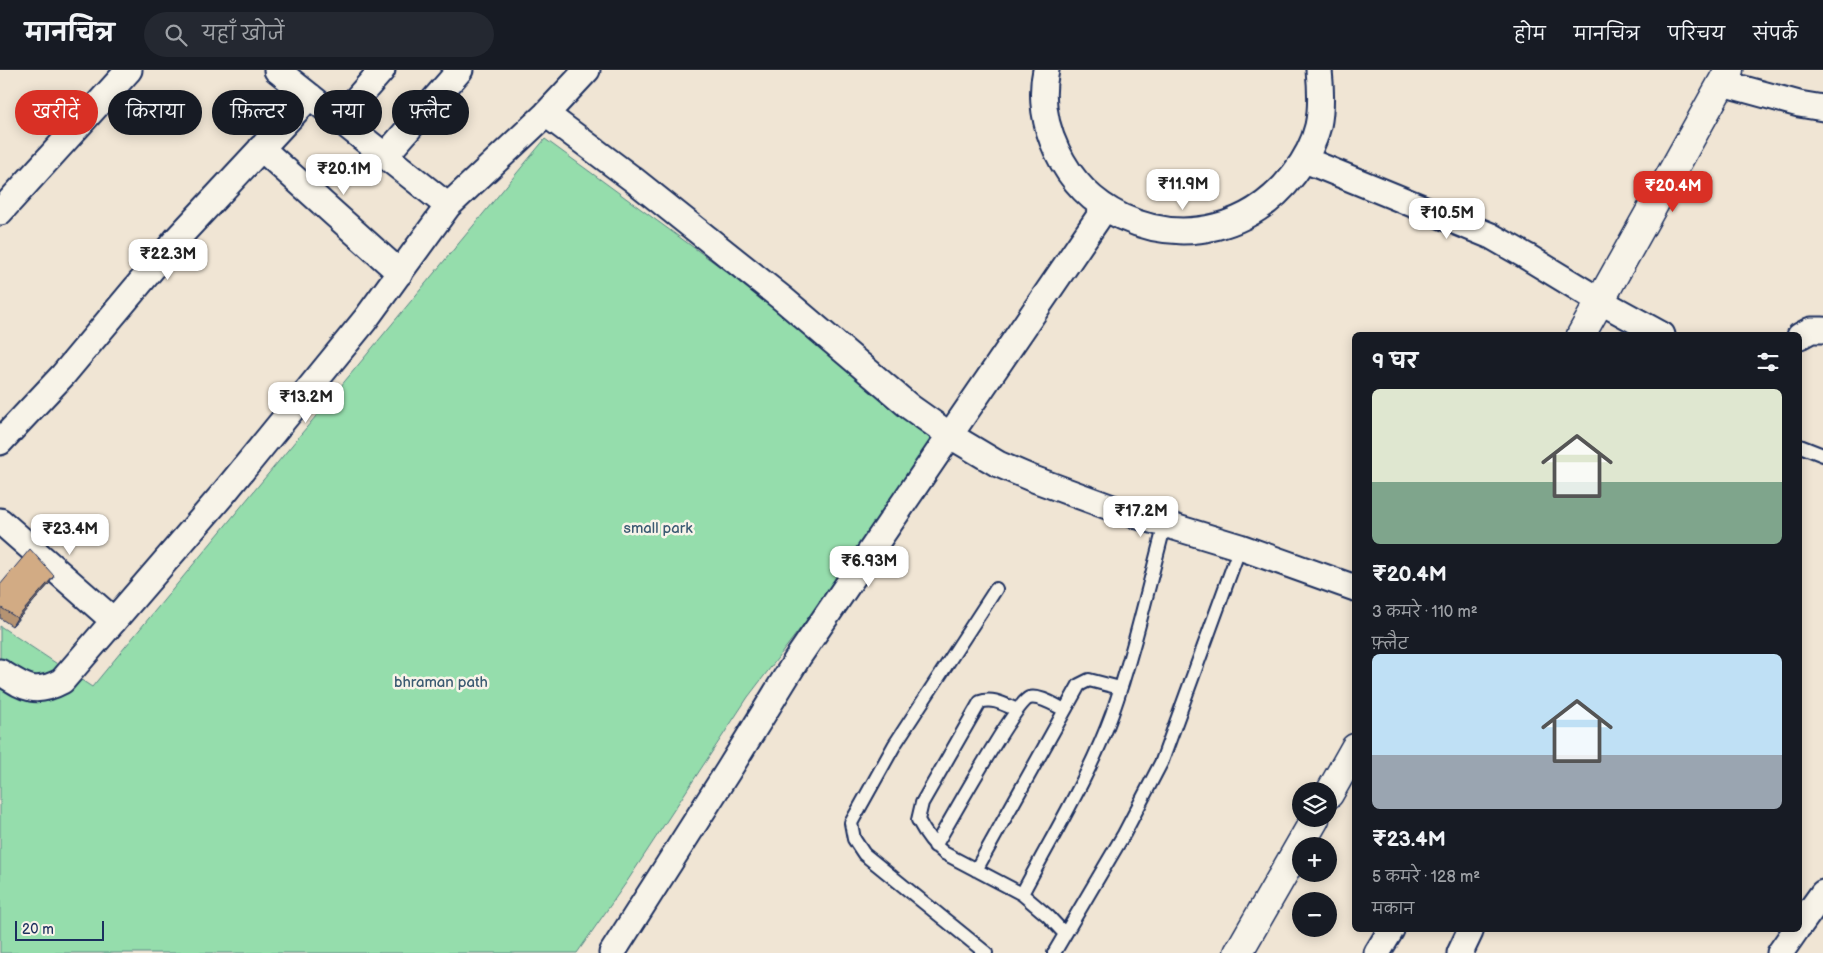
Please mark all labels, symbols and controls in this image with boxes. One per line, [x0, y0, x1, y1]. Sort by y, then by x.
search box [144, 12, 494, 57]
text: मानचित्र [25, 19, 114, 48]
icon: search [162, 21, 190, 49]
text: यहाँ खोजें [202, 23, 284, 46]
text: होम [1514, 24, 1546, 45]
text: मानचित्र [1574, 24, 1640, 45]
text: परिचय [1668, 24, 1725, 45]
text: संपर्क [1753, 24, 1798, 45]
chip: खरीदें [15, 90, 98, 135]
chip: किराया [108, 90, 202, 135]
chip: फ़िल्टर [212, 90, 304, 135]
chip: नया [314, 90, 382, 135]
chip: फ़्लैट [392, 90, 469, 135]
pin: ₹20.1M [303, 154, 385, 196]
text: ₹20.1M [317, 160, 371, 179]
pin: ₹11.9M [1142, 168, 1224, 211]
pin: ₹20.4M [1632, 170, 1714, 213]
text: ₹11.9M [1157, 175, 1209, 194]
text: ₹20.4M [1645, 177, 1701, 196]
pin: ₹10.5M [1406, 198, 1488, 240]
text: ₹10.5M [1420, 204, 1474, 223]
pin: ₹22.3M [127, 238, 209, 281]
text: ₹22.3M [140, 245, 196, 264]
icon: filters [1754, 348, 1782, 376]
text: 9 घर [1372, 349, 1418, 374]
pin: ₹13.2M [265, 382, 347, 424]
text: ₹13.2M [279, 388, 333, 407]
icon: home [1532, 421, 1622, 511]
pin: ₹17.2M [1100, 496, 1182, 538]
text: ₹17.2M [1114, 502, 1168, 521]
pin: ₹23.4M [29, 514, 111, 556]
park label: small park [623, 519, 693, 538]
text: ₹23.4M [42, 520, 98, 539]
pin: ₹6.93M [828, 546, 910, 588]
text: ₹6.93M [841, 552, 897, 571]
text: ₹20.4M [1372, 562, 1447, 587]
text: 3 कमरे · 110 m² [1372, 603, 1478, 622]
text: फ़्लैट [1372, 635, 1408, 654]
park label: bhraman path [394, 673, 488, 692]
icon: home [1532, 686, 1622, 776]
map controls [1292, 782, 1337, 937]
button: layers [1292, 782, 1337, 827]
text: ₹23.4M [1372, 827, 1446, 852]
button: + [1292, 837, 1337, 882]
text: 5 कमरे · 128 m² [1372, 868, 1480, 887]
button: − [1292, 892, 1337, 937]
text: मकान [1372, 900, 1414, 919]
scale bar [15, 918, 104, 941]
text: 20 m [22, 921, 54, 938]

